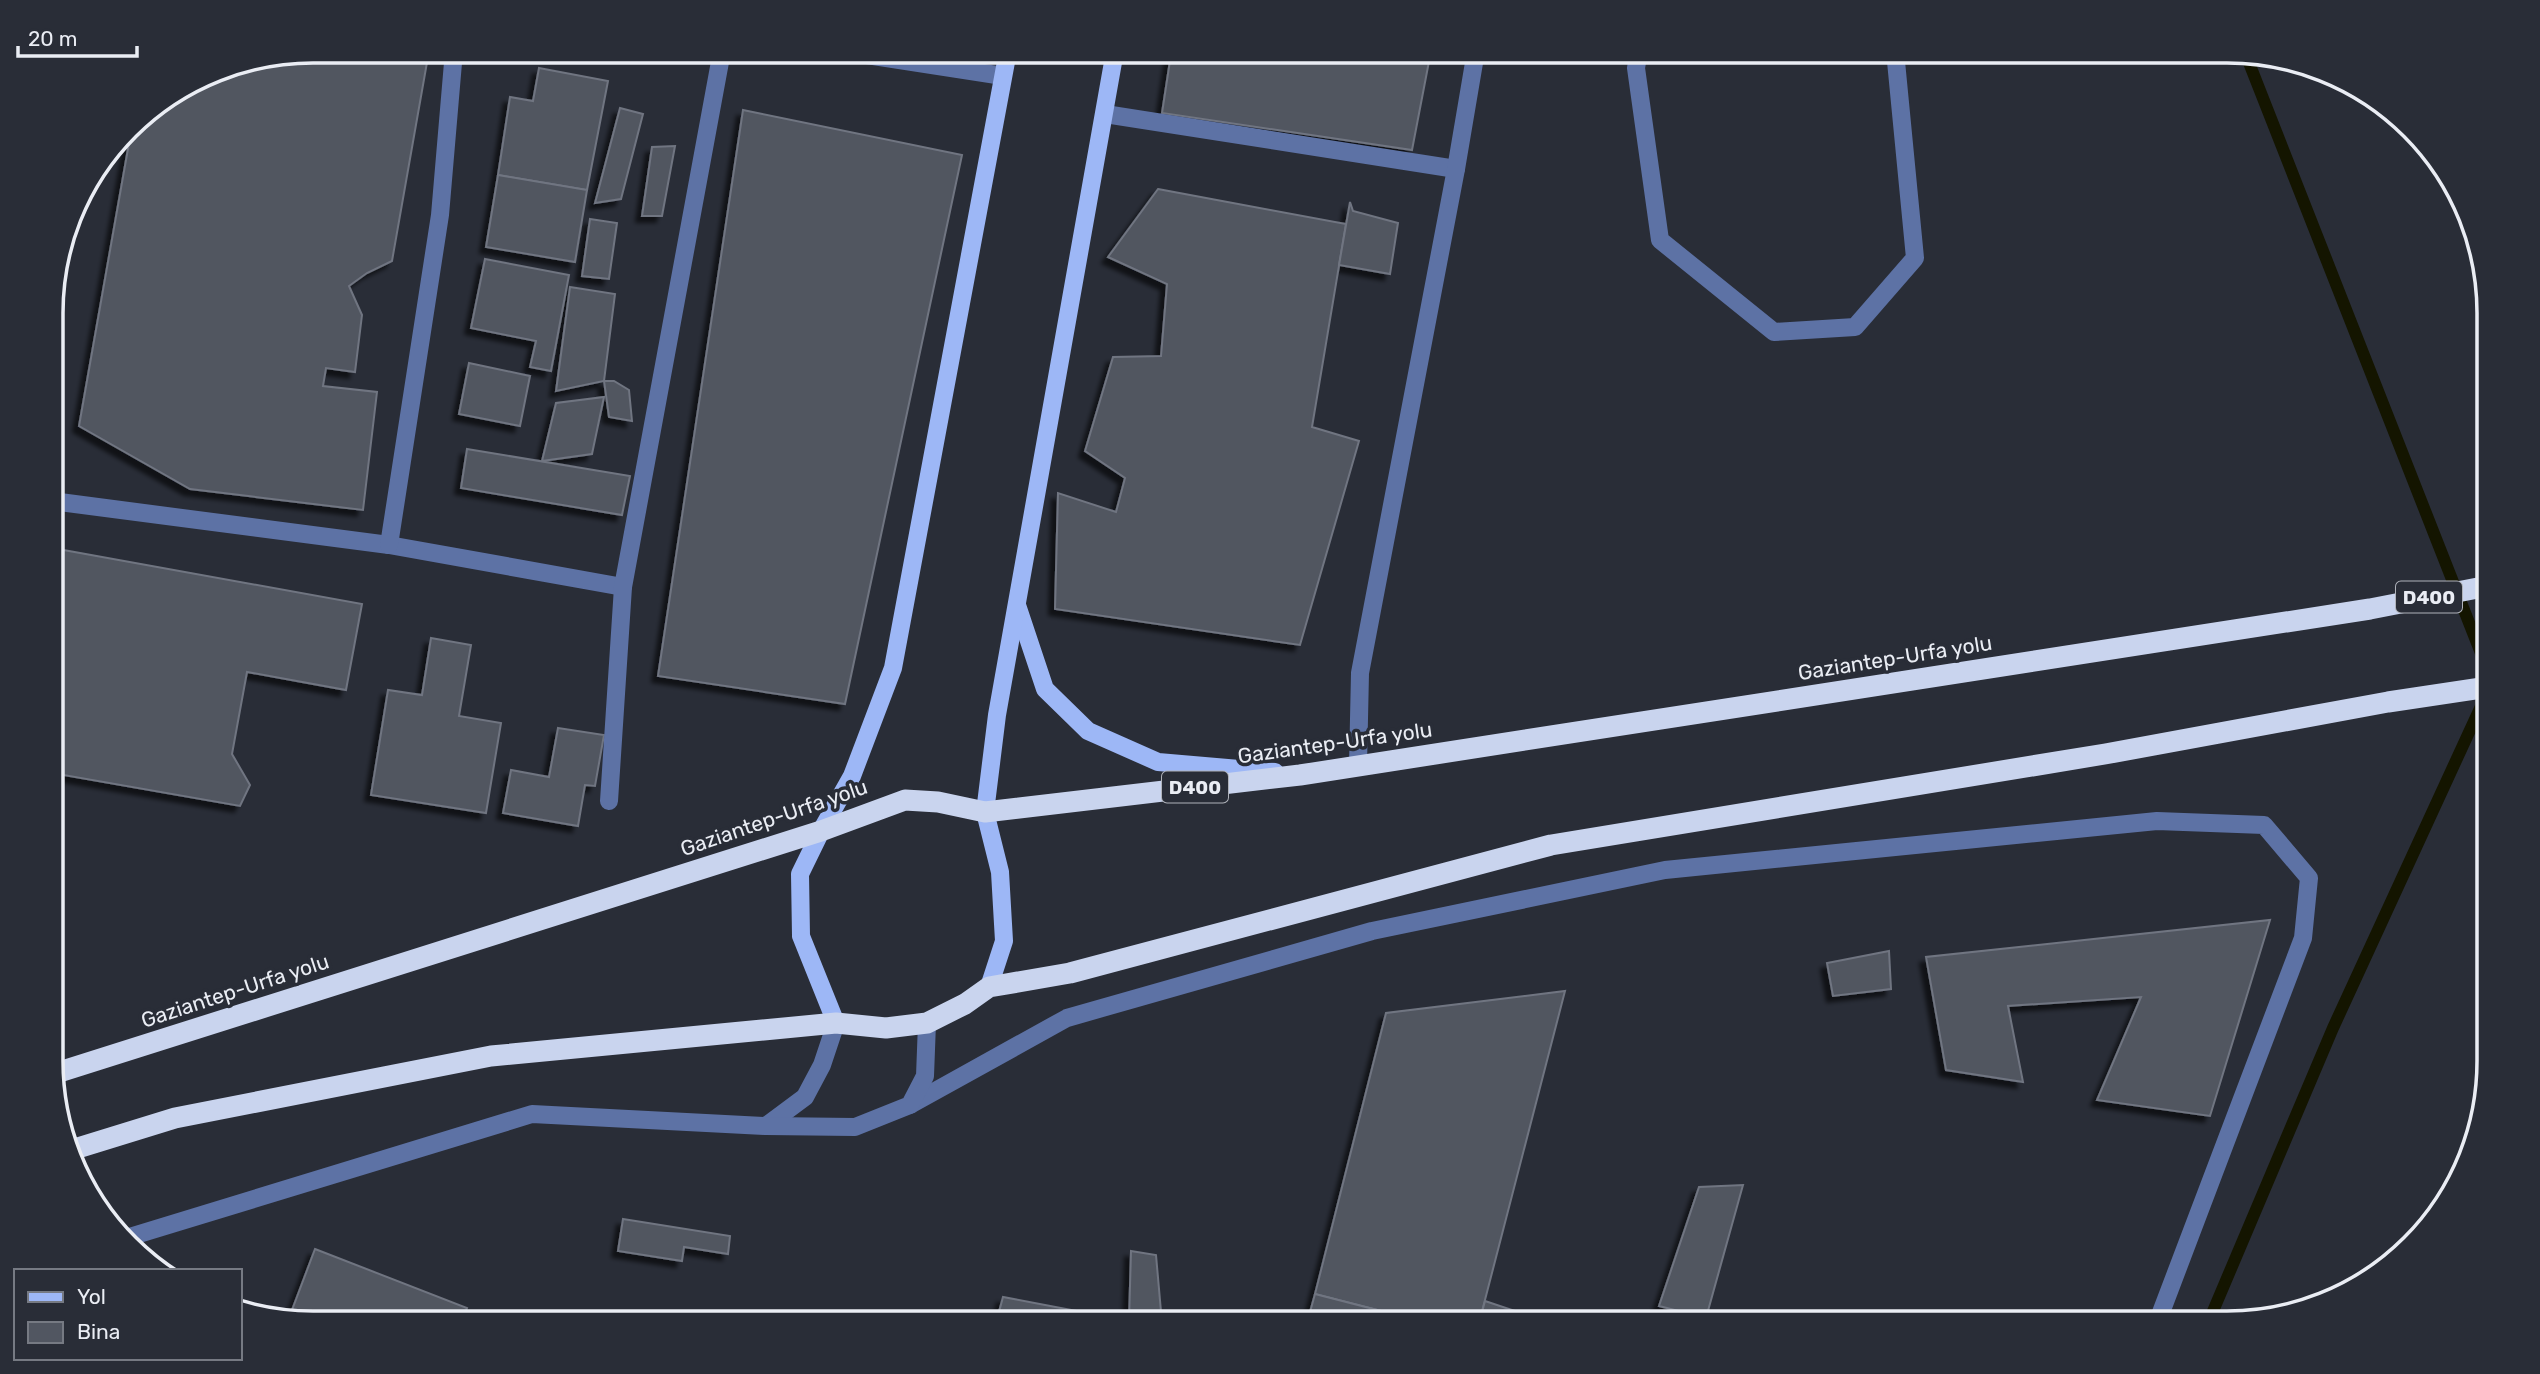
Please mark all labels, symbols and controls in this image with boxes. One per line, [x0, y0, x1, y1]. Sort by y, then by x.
scale bar [18, 14, 136, 58]
text: 20 m [28, 26, 77, 51]
road number: D400 [2396, 582, 2462, 612]
street label: Gaziantep-Urfa yolu [1796, 630, 1994, 685]
street label: Gaziantep-Urfa yolu [1236, 716, 1434, 769]
road number: D400 [1162, 772, 1228, 802]
street label: Gaziantep-Urfa yolu [677, 774, 871, 861]
street label: Gaziantep-Urfa yolu [138, 948, 332, 1033]
legend [14, 1269, 242, 1360]
text: Yol [77, 1284, 106, 1309]
text: Bina [77, 1319, 120, 1344]

